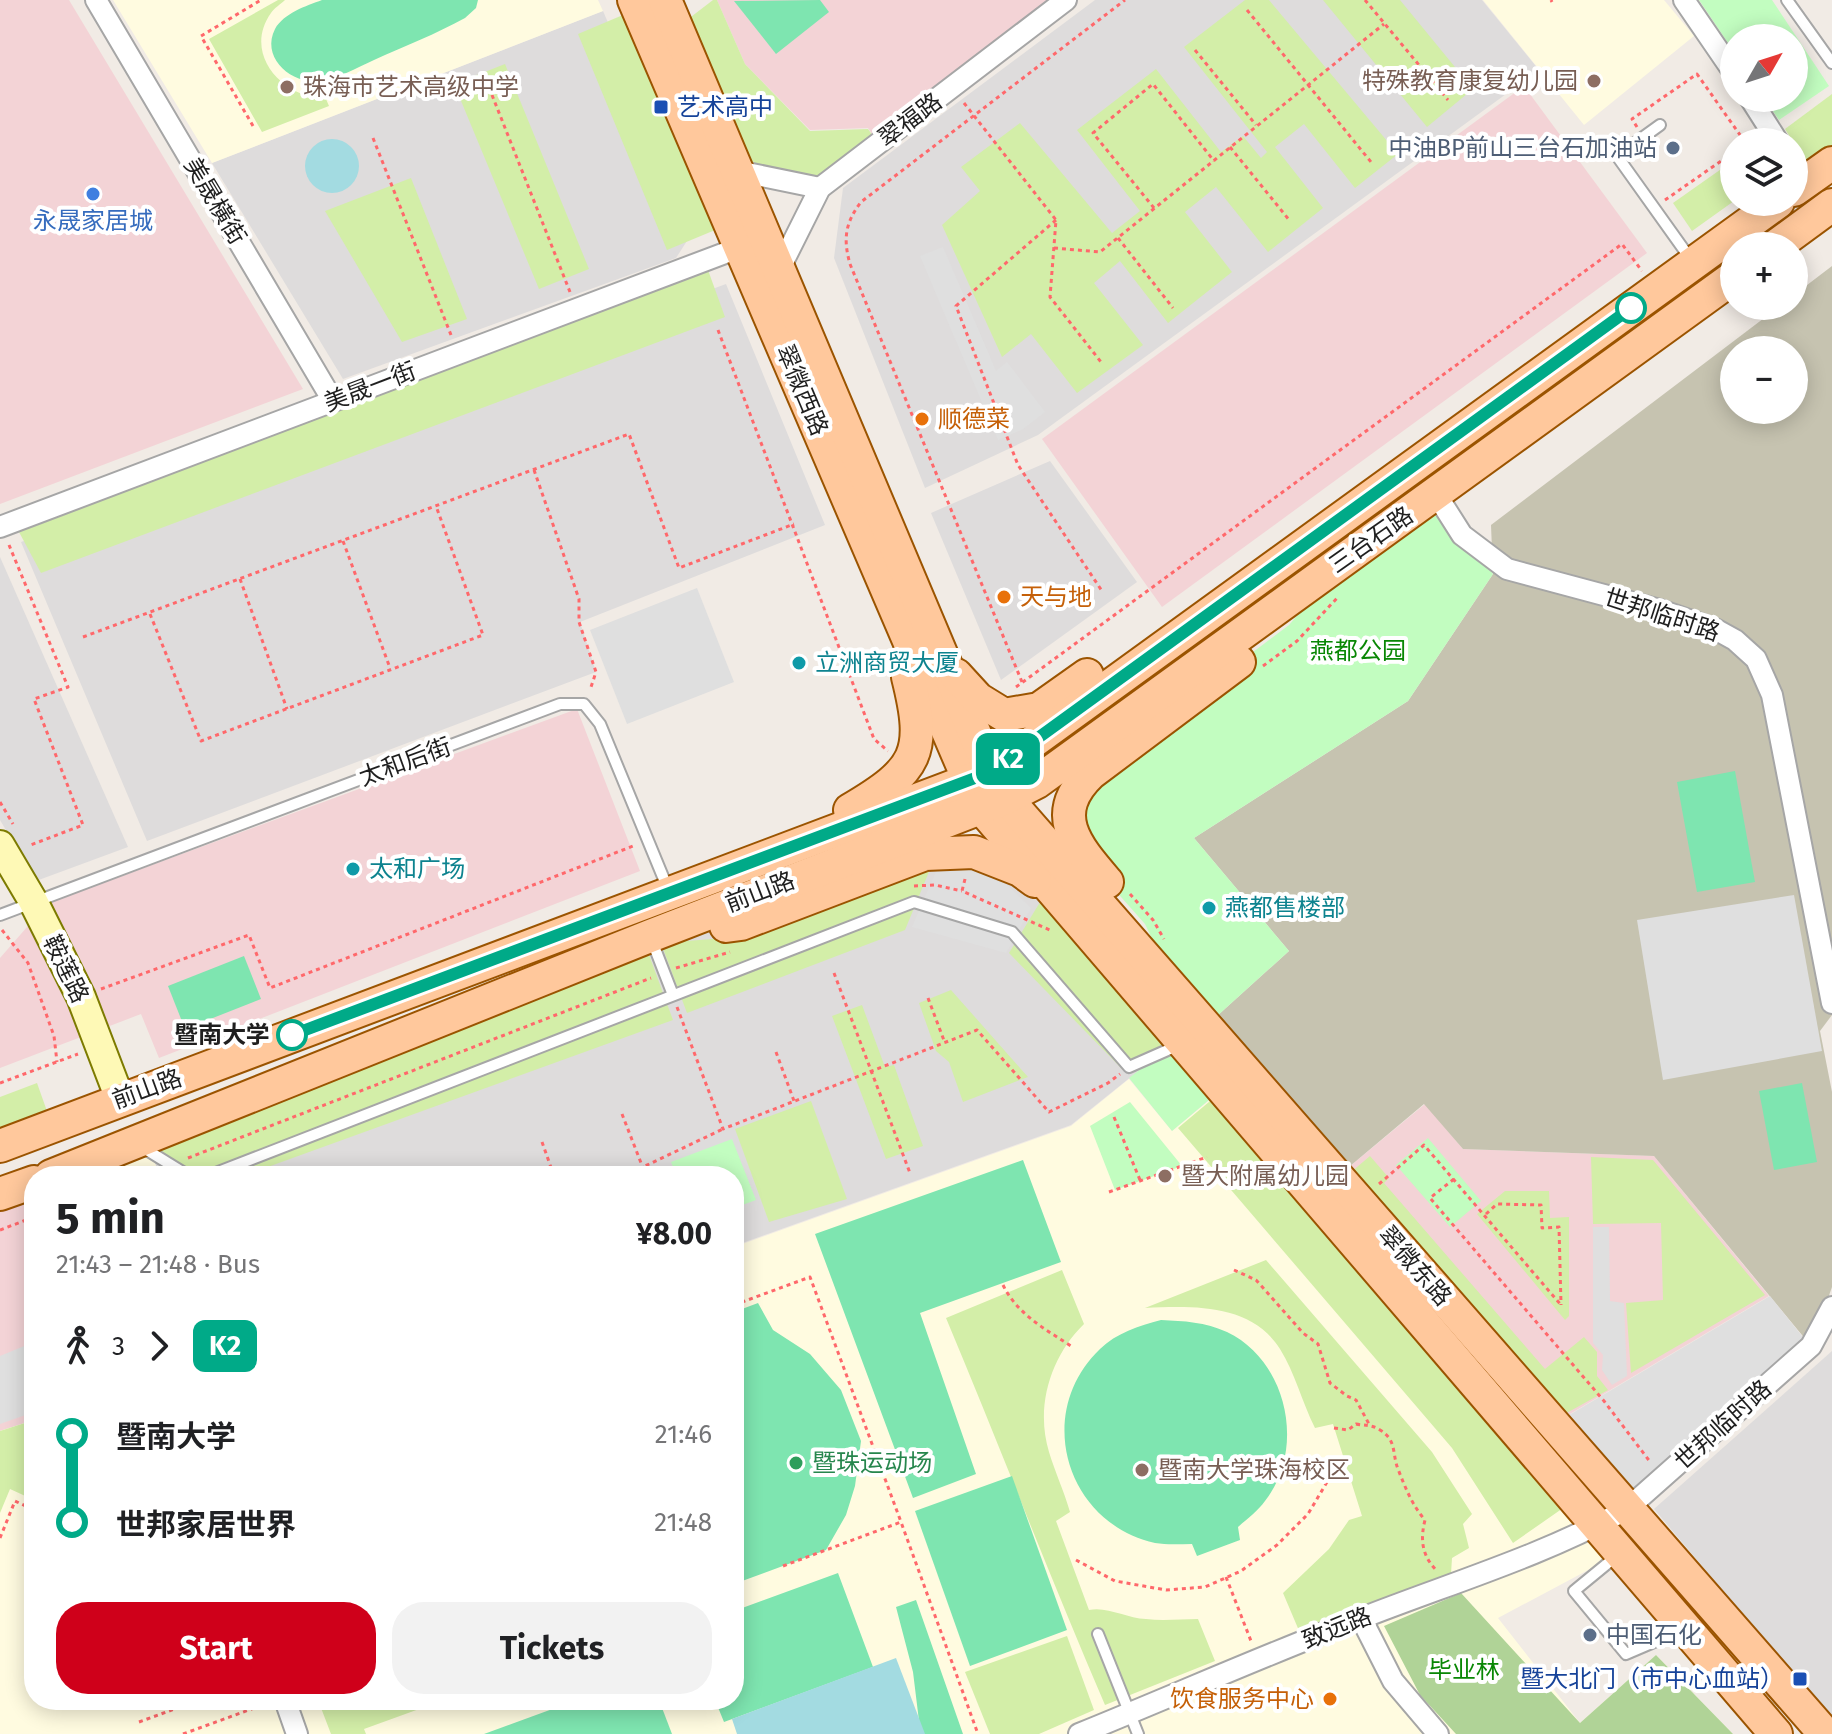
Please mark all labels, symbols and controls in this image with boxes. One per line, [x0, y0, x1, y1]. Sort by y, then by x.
north arrow [1720, 24, 1808, 112]
map controls [1720, 24, 1808, 424]
place label: 特殊教育康复幼儿园 [1362, 67, 1578, 95]
marker: 特殊教育康复幼儿园 [1585, 72, 1603, 90]
place label: 珠海市艺术高级中学 [303, 73, 519, 101]
marker: 珠海市艺术高级中学 [278, 78, 296, 96]
street label: 翠福路 [873, 87, 947, 153]
place label: 艺术高中 [677, 93, 773, 121]
marker: 艺术高中 [652, 98, 670, 116]
button: layers [1720, 128, 1808, 216]
place label: 中油BP前山三台石加油站 [1388, 134, 1657, 162]
marker: 中油BP前山三台石加油站 [1664, 139, 1682, 157]
street label: 美晟橫街 [178, 153, 252, 249]
marker: 永晟家居城 [84, 185, 102, 203]
place label: 永晟家居城 [33, 207, 153, 235]
button: + [1720, 232, 1808, 320]
unlabelled marker [1616, 293, 1646, 323]
button: − [1720, 336, 1808, 424]
street label: 翠微西路 [770, 340, 834, 440]
street label: 美晟一街 [320, 357, 420, 417]
place label: 顺德菜 [938, 405, 1010, 433]
marker: 顺德菜 [913, 410, 931, 428]
street label: 三台石路 [1324, 501, 1418, 579]
place label: 天与地 [1020, 583, 1092, 611]
street label: 世邦临时路 [1601, 583, 1723, 647]
marker: 天与地 [995, 588, 1013, 606]
park label: 燕都公园 [1310, 637, 1406, 665]
place label: 立洲商贸大厦 [815, 649, 959, 677]
marker: 立洲商贸大厦 [790, 654, 808, 672]
street label: 太和后街 [355, 732, 455, 792]
line badge: K2 [972, 733, 1044, 785]
text: K2 [992, 742, 1024, 775]
place label: 太和广场 [369, 855, 465, 883]
marker: 太和广场 [344, 860, 362, 878]
street label: 前山路 [721, 866, 799, 918]
place label: 燕都售楼部 [1225, 894, 1345, 922]
marker: 燕都售楼部 [1200, 899, 1218, 917]
street label: 鞍莲路 [38, 931, 94, 1007]
marker: 暨南大学 [277, 1020, 307, 1050]
place label: 暨南大学 [174, 1021, 270, 1049]
street label: 前山路 [108, 1064, 186, 1114]
place label: 暨大附属幼儿园 [1181, 1162, 1349, 1190]
marker: 暨大附属幼儿园 [1156, 1167, 1174, 1185]
text: 5 min [56, 1192, 165, 1245]
text: ¥8.00 [636, 1216, 712, 1252]
street label: 翠微东路 [1373, 1221, 1457, 1311]
text: 21:43 – 21:48 · Bus [56, 1249, 260, 1280]
icon: walk [56, 1324, 100, 1368]
icon: forward [137, 1324, 181, 1368]
text: K2 [209, 1329, 241, 1362]
text: 3 [112, 1331, 125, 1362]
street label: 世邦临时路 [1669, 1374, 1777, 1476]
text: 暨南大学 [116, 1419, 236, 1455]
text: 21:46 [655, 1419, 712, 1450]
place label: 暨珠运动场 [812, 1449, 932, 1477]
marker: 暨珠运动场 [787, 1454, 805, 1472]
place label: 暨南大学珠海校区 [1158, 1456, 1350, 1484]
marker: 暨南大学珠海校区 [1133, 1461, 1151, 1479]
text: 世邦家居世界 [116, 1507, 296, 1543]
text: 21:48 [654, 1507, 712, 1538]
button: Start [56, 1602, 376, 1694]
button: Tickets [392, 1602, 712, 1694]
street label: 致远路 [1298, 1602, 1376, 1654]
place label: 中国石化 [1606, 1621, 1702, 1649]
marker: 中国石化 [1581, 1626, 1599, 1644]
park label: 毕业林 [1428, 1656, 1500, 1684]
place label: 暨大北门（市中心血站） [1520, 1665, 1784, 1693]
marker: 暨大北门（市中心血站） [1791, 1670, 1809, 1688]
place label: 饮食服务中心 [1170, 1685, 1314, 1713]
marker: 饮食服务中心 [1321, 1690, 1339, 1708]

